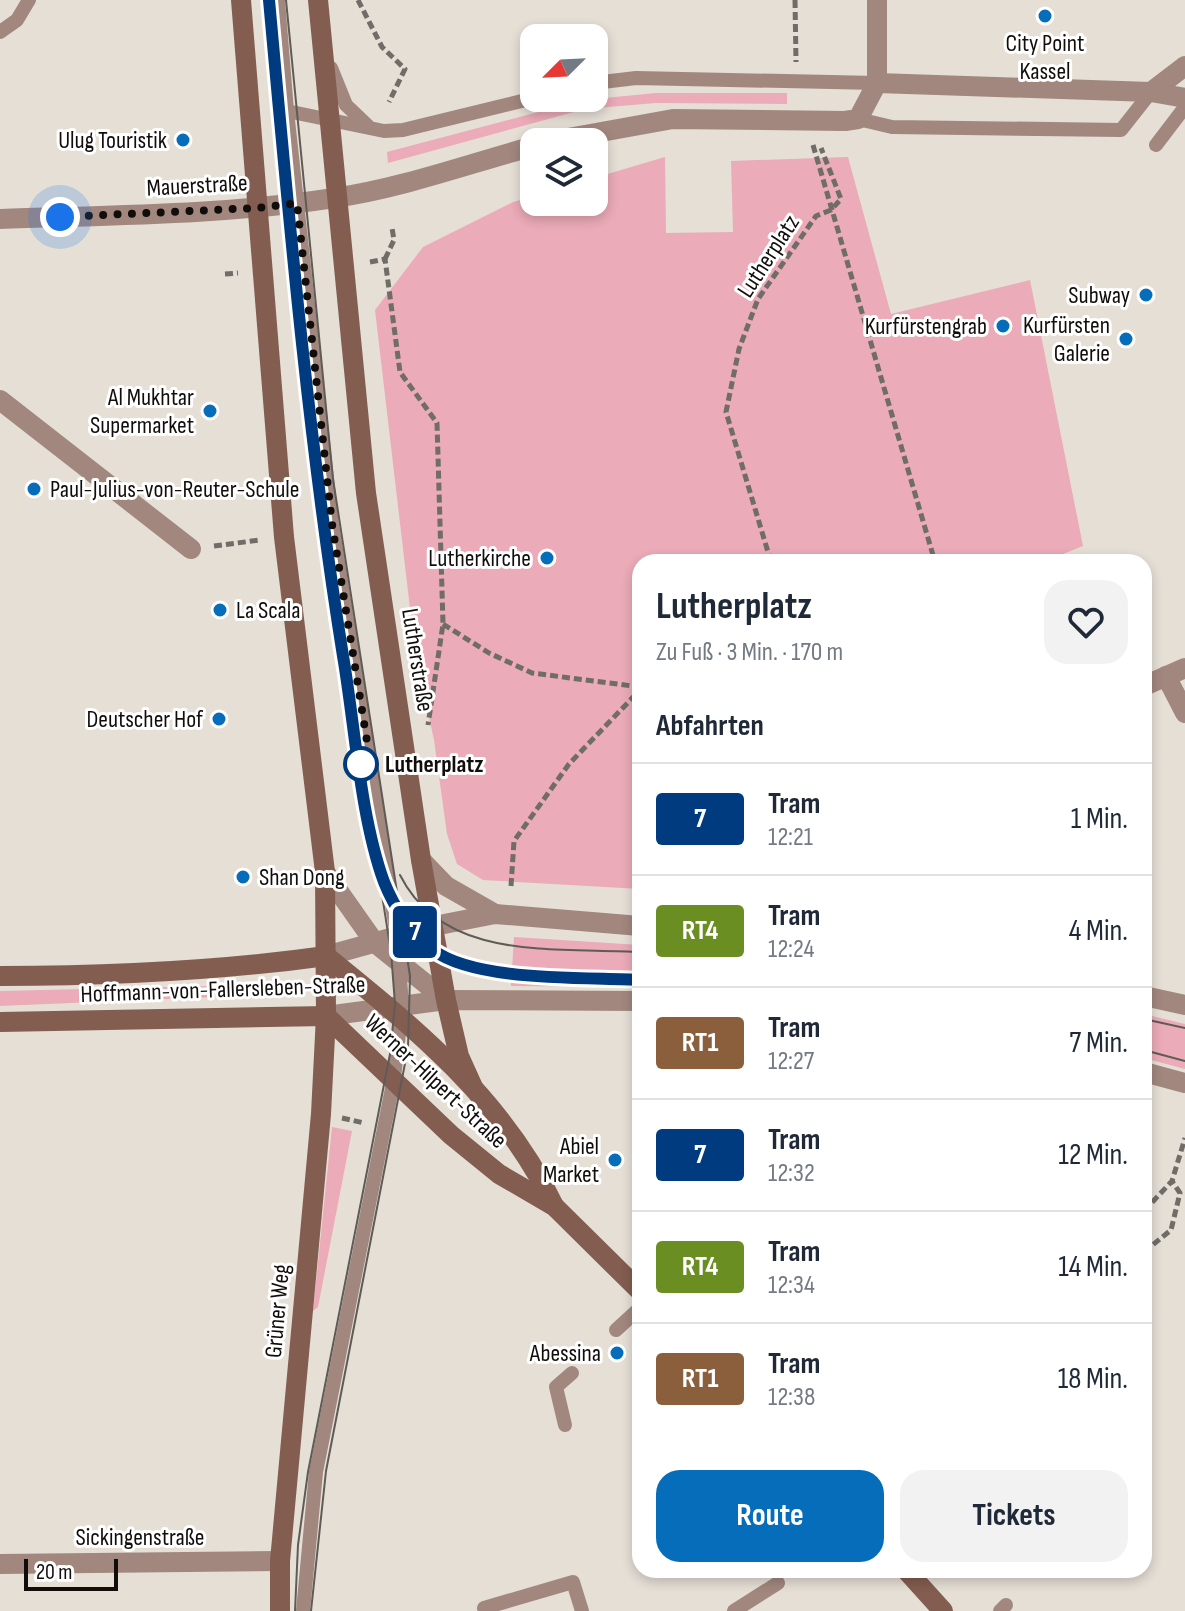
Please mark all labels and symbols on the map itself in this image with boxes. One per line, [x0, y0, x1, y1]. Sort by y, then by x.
marker: City Point Kassel [1036, 7, 1054, 25]
north arrow [520, 24, 608, 112]
place label: City Point Kassel [1006, 29, 1084, 86]
place label: Ulug Touristik [58, 126, 167, 155]
marker: Ulug Touristik [174, 131, 192, 149]
street label: Mauerstraße [146, 168, 248, 203]
your location [40, 197, 80, 237]
street label: Lutherplatz [731, 209, 806, 303]
place label: Subway [1068, 281, 1130, 310]
marker: Subway [1137, 286, 1155, 304]
place label: Kurfürsten Galerie [1023, 311, 1110, 368]
place label: Kurfürstengrab [865, 312, 987, 341]
marker: Kurfürstengrab [994, 317, 1012, 335]
marker: Kurfürsten Galerie [1117, 330, 1135, 348]
place label: Al Mukhtar Supermarket [90, 383, 194, 440]
marker: Al Mukhtar Supermarket [201, 402, 219, 420]
place label: Paul-Julius-von-Reuter-Schule [50, 475, 299, 504]
marker: Paul-Julius-von-Reuter-Schule [25, 480, 43, 498]
place label: Lutherkirche [428, 544, 531, 573]
marker: Lutherkirche [538, 549, 556, 567]
place label: La Scala [236, 596, 300, 625]
marker: La Scala [211, 601, 229, 619]
street label: Lutherstraße [395, 606, 440, 714]
place label: Deutscher Hof [87, 705, 204, 734]
marker: Deutscher Hof [210, 710, 228, 728]
marker: Lutherplatz [344, 747, 378, 781]
place label: Lutherplatz [385, 750, 484, 779]
place label: Shan Dong [259, 863, 345, 892]
marker: Shan Dong [234, 868, 252, 886]
line badge: 7 [389, 906, 441, 958]
street label: Hoffmann-von-Fallersleben-Straße [80, 970, 366, 1009]
street label: Werner-Hilpert-Straße [358, 1008, 513, 1155]
place label: Abiel Market [543, 1132, 599, 1189]
marker: Abiel Market [606, 1151, 624, 1169]
street label: Grüner Weg [259, 1263, 296, 1359]
place label: Abessina [529, 1339, 601, 1368]
marker: Abessina [608, 1344, 626, 1362]
street label: Sickingenstraße [75, 1523, 205, 1552]
scale bar [24, 1555, 118, 1591]

